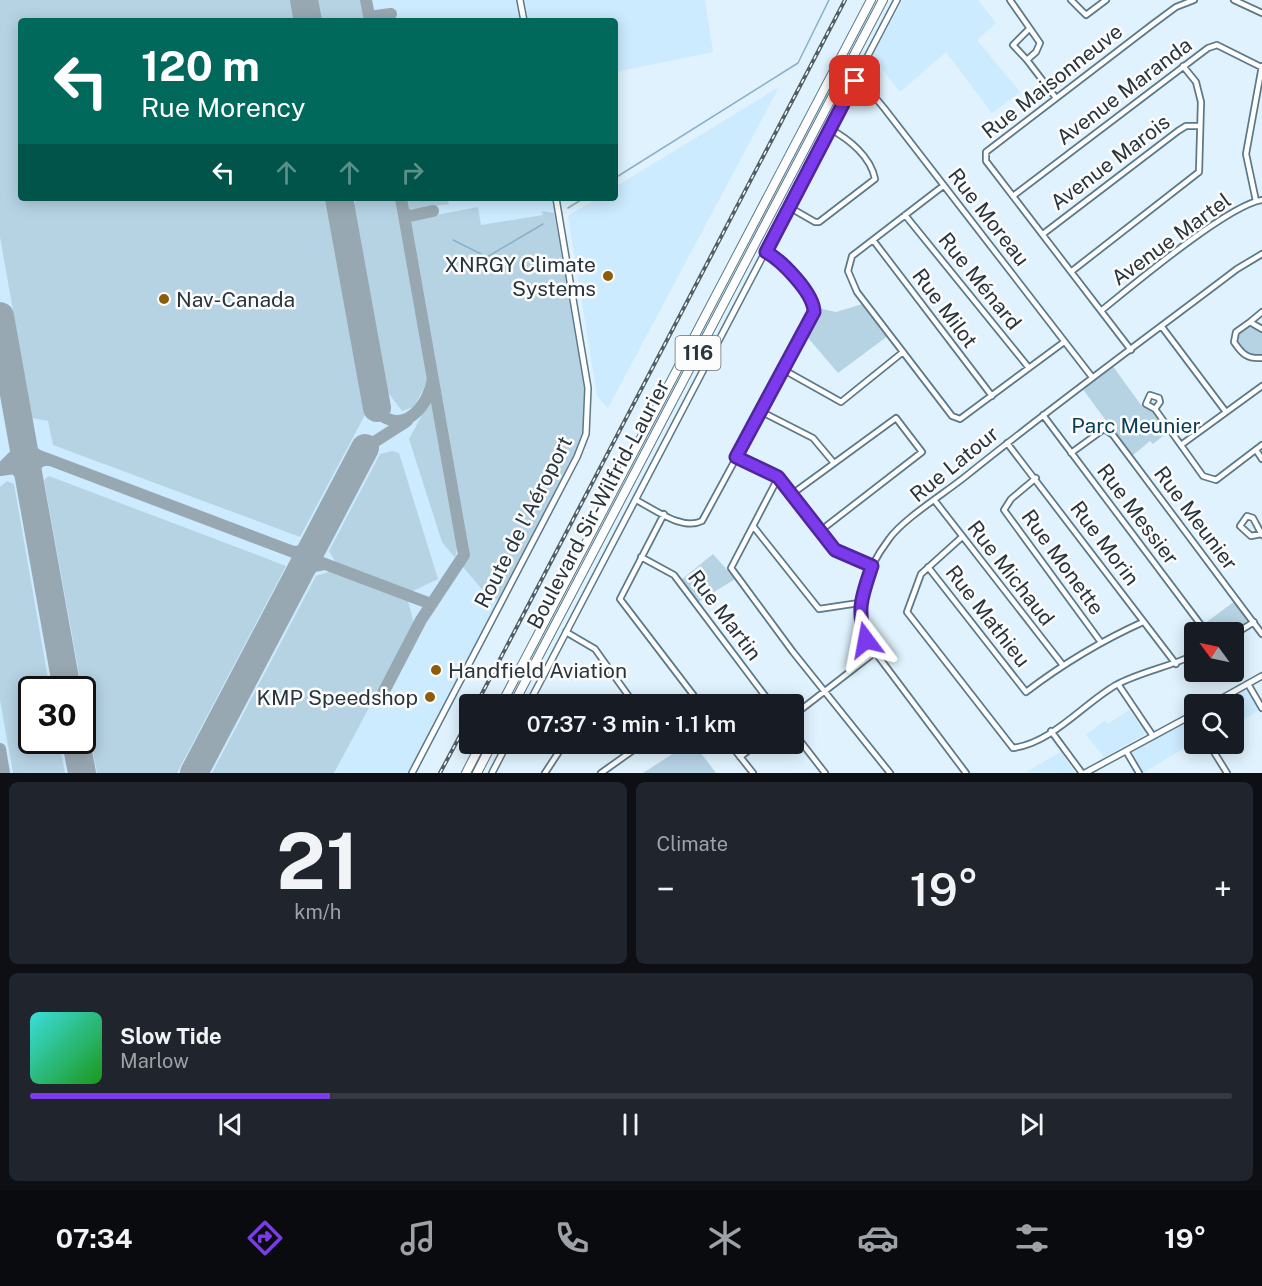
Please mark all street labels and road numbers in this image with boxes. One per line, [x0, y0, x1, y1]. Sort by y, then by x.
street label: Rue Maisonneuve [977, 18, 1127, 144]
street label: Avenue Maranda [1051, 32, 1197, 150]
street label: Avenue Marois [1045, 109, 1175, 215]
street label: Rue Moreau [943, 163, 1035, 271]
street label: Avenue Martel [1107, 187, 1235, 291]
street label: Rue Ménard [933, 227, 1027, 335]
street label: Rue Milot [907, 264, 983, 352]
road number: 116 [676, 336, 720, 370]
street label: Boulevard Sir-Wilfrid-Laurier [521, 375, 675, 633]
street label: Rue Latour [905, 421, 1003, 507]
street label: Route de l'Aéroport [469, 432, 577, 612]
street label: Rue Messier [1092, 459, 1184, 569]
street label: Rue Meunier [1149, 461, 1243, 575]
street label: Rue Morin [1065, 496, 1145, 590]
street label: Rue Monette [1016, 505, 1110, 619]
street label: Rue Michaud [962, 515, 1060, 631]
street label: Rue Mathieu [941, 560, 1035, 672]
street label: Rue Martin [683, 565, 767, 665]

